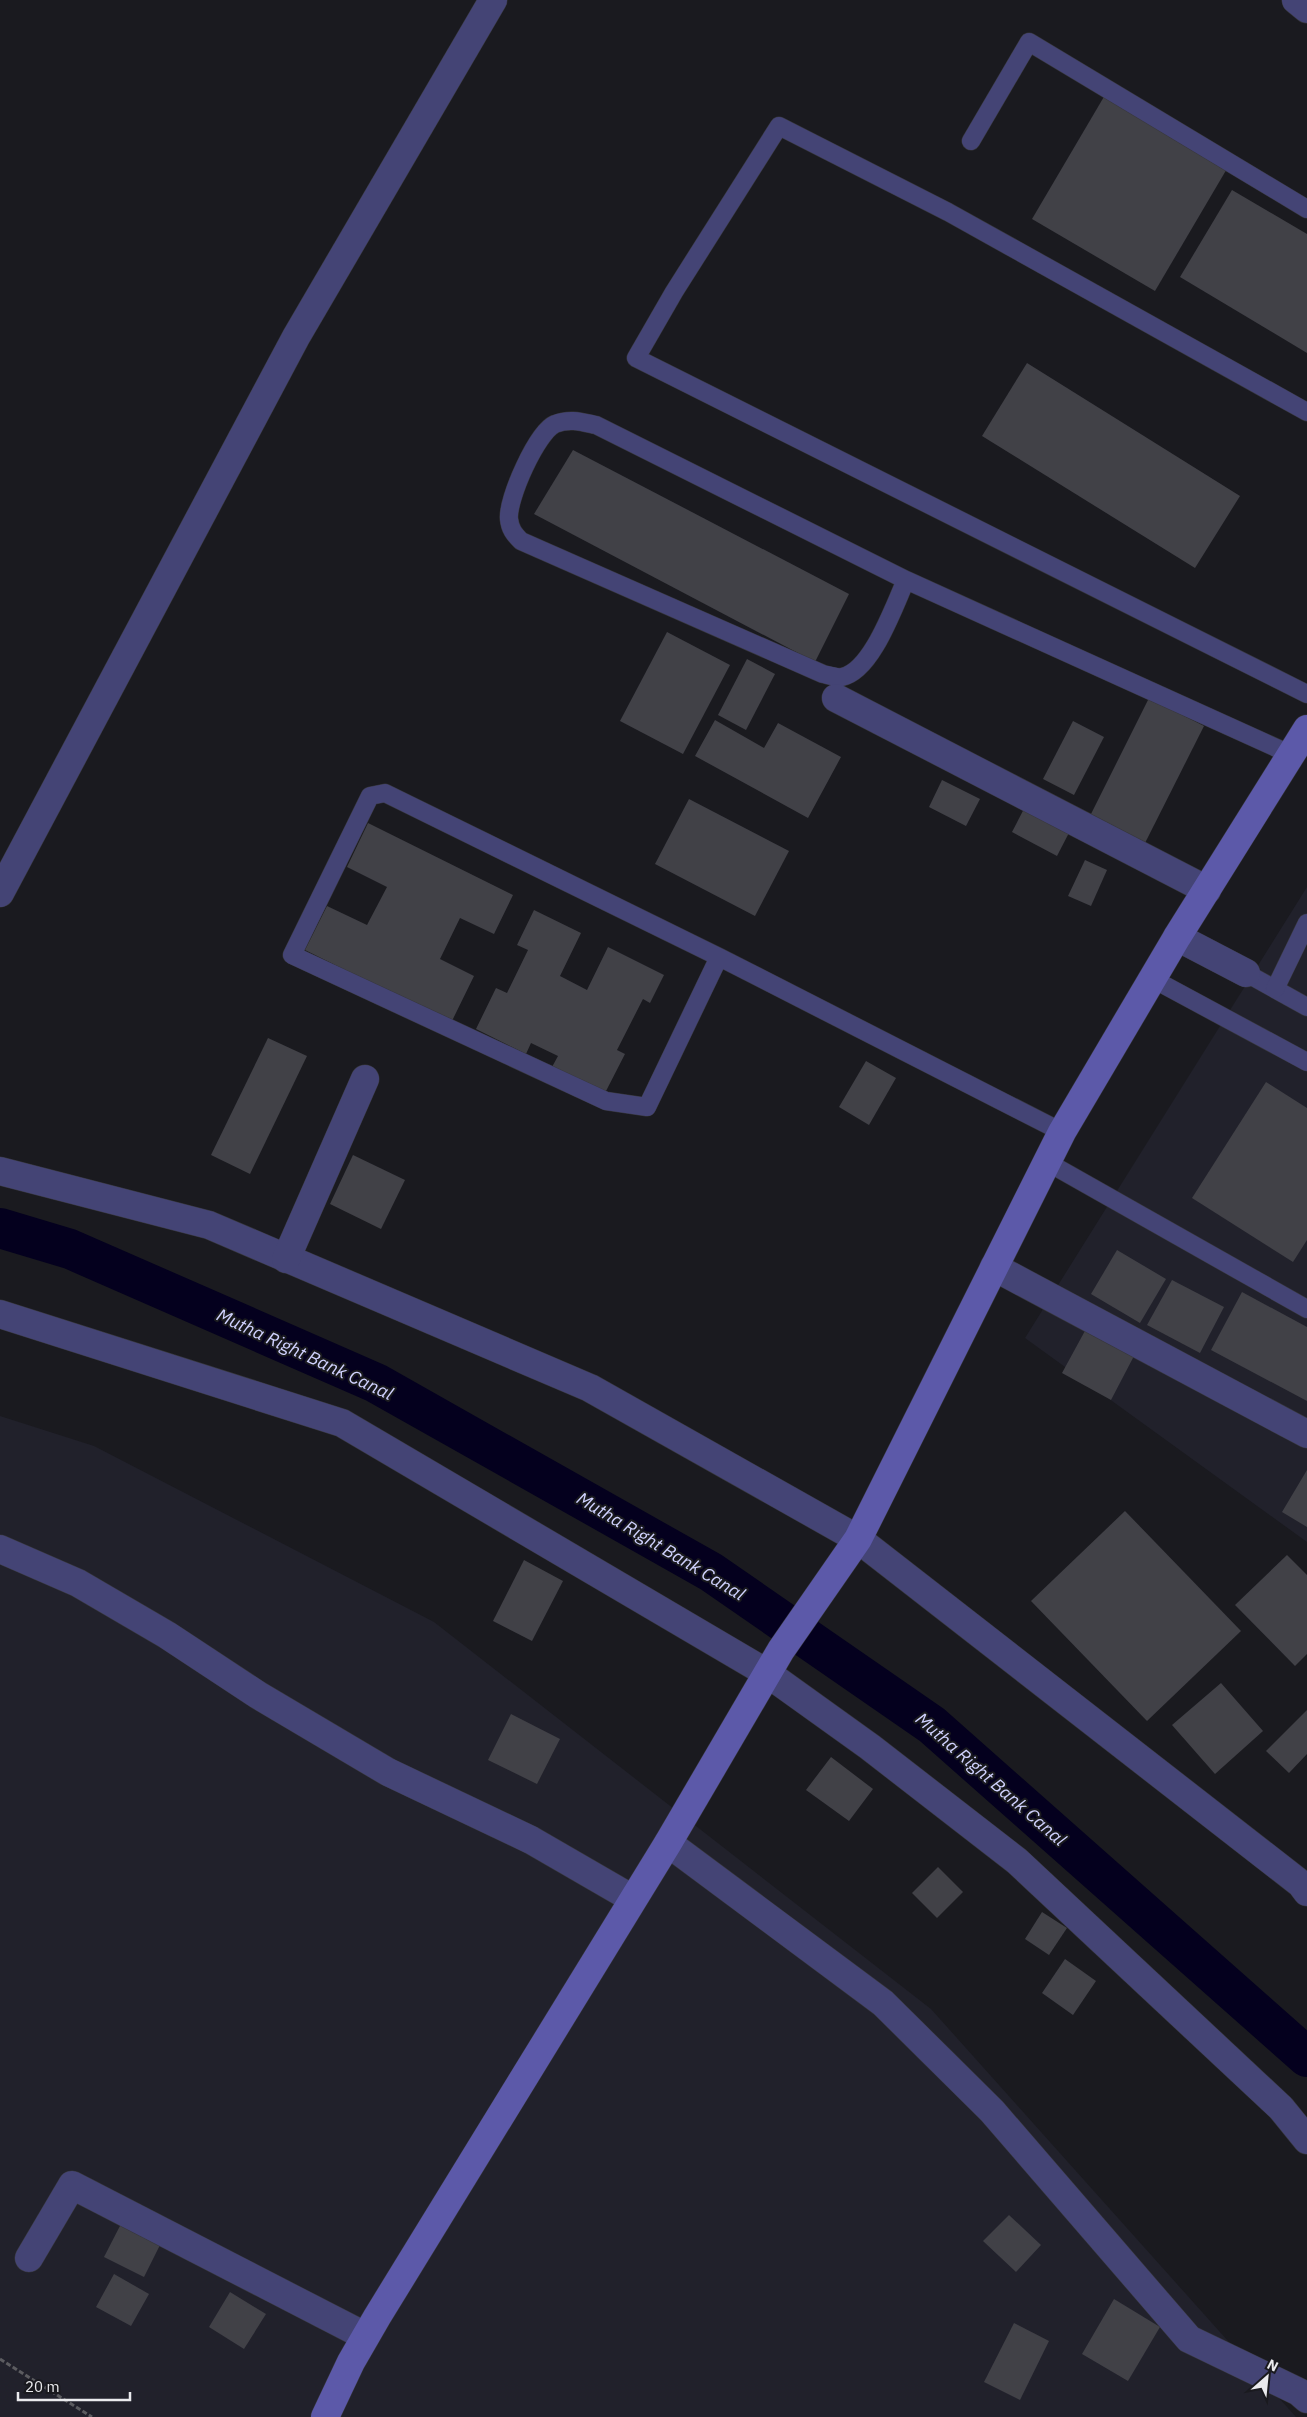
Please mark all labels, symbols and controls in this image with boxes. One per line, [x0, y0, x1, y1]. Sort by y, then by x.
water label: Mutha Right Bank Canal [213, 1303, 397, 1405]
water label: Mutha Right Bank Canal [573, 1487, 750, 1605]
water label: Mutha Right Bank Canal [911, 1707, 1071, 1851]
north arrow [1242, 2352, 1292, 2402]
text: N [1264, 2355, 1282, 2376]
scale bar [18, 2370, 130, 2402]
text: 20 m [25, 2377, 60, 2396]

